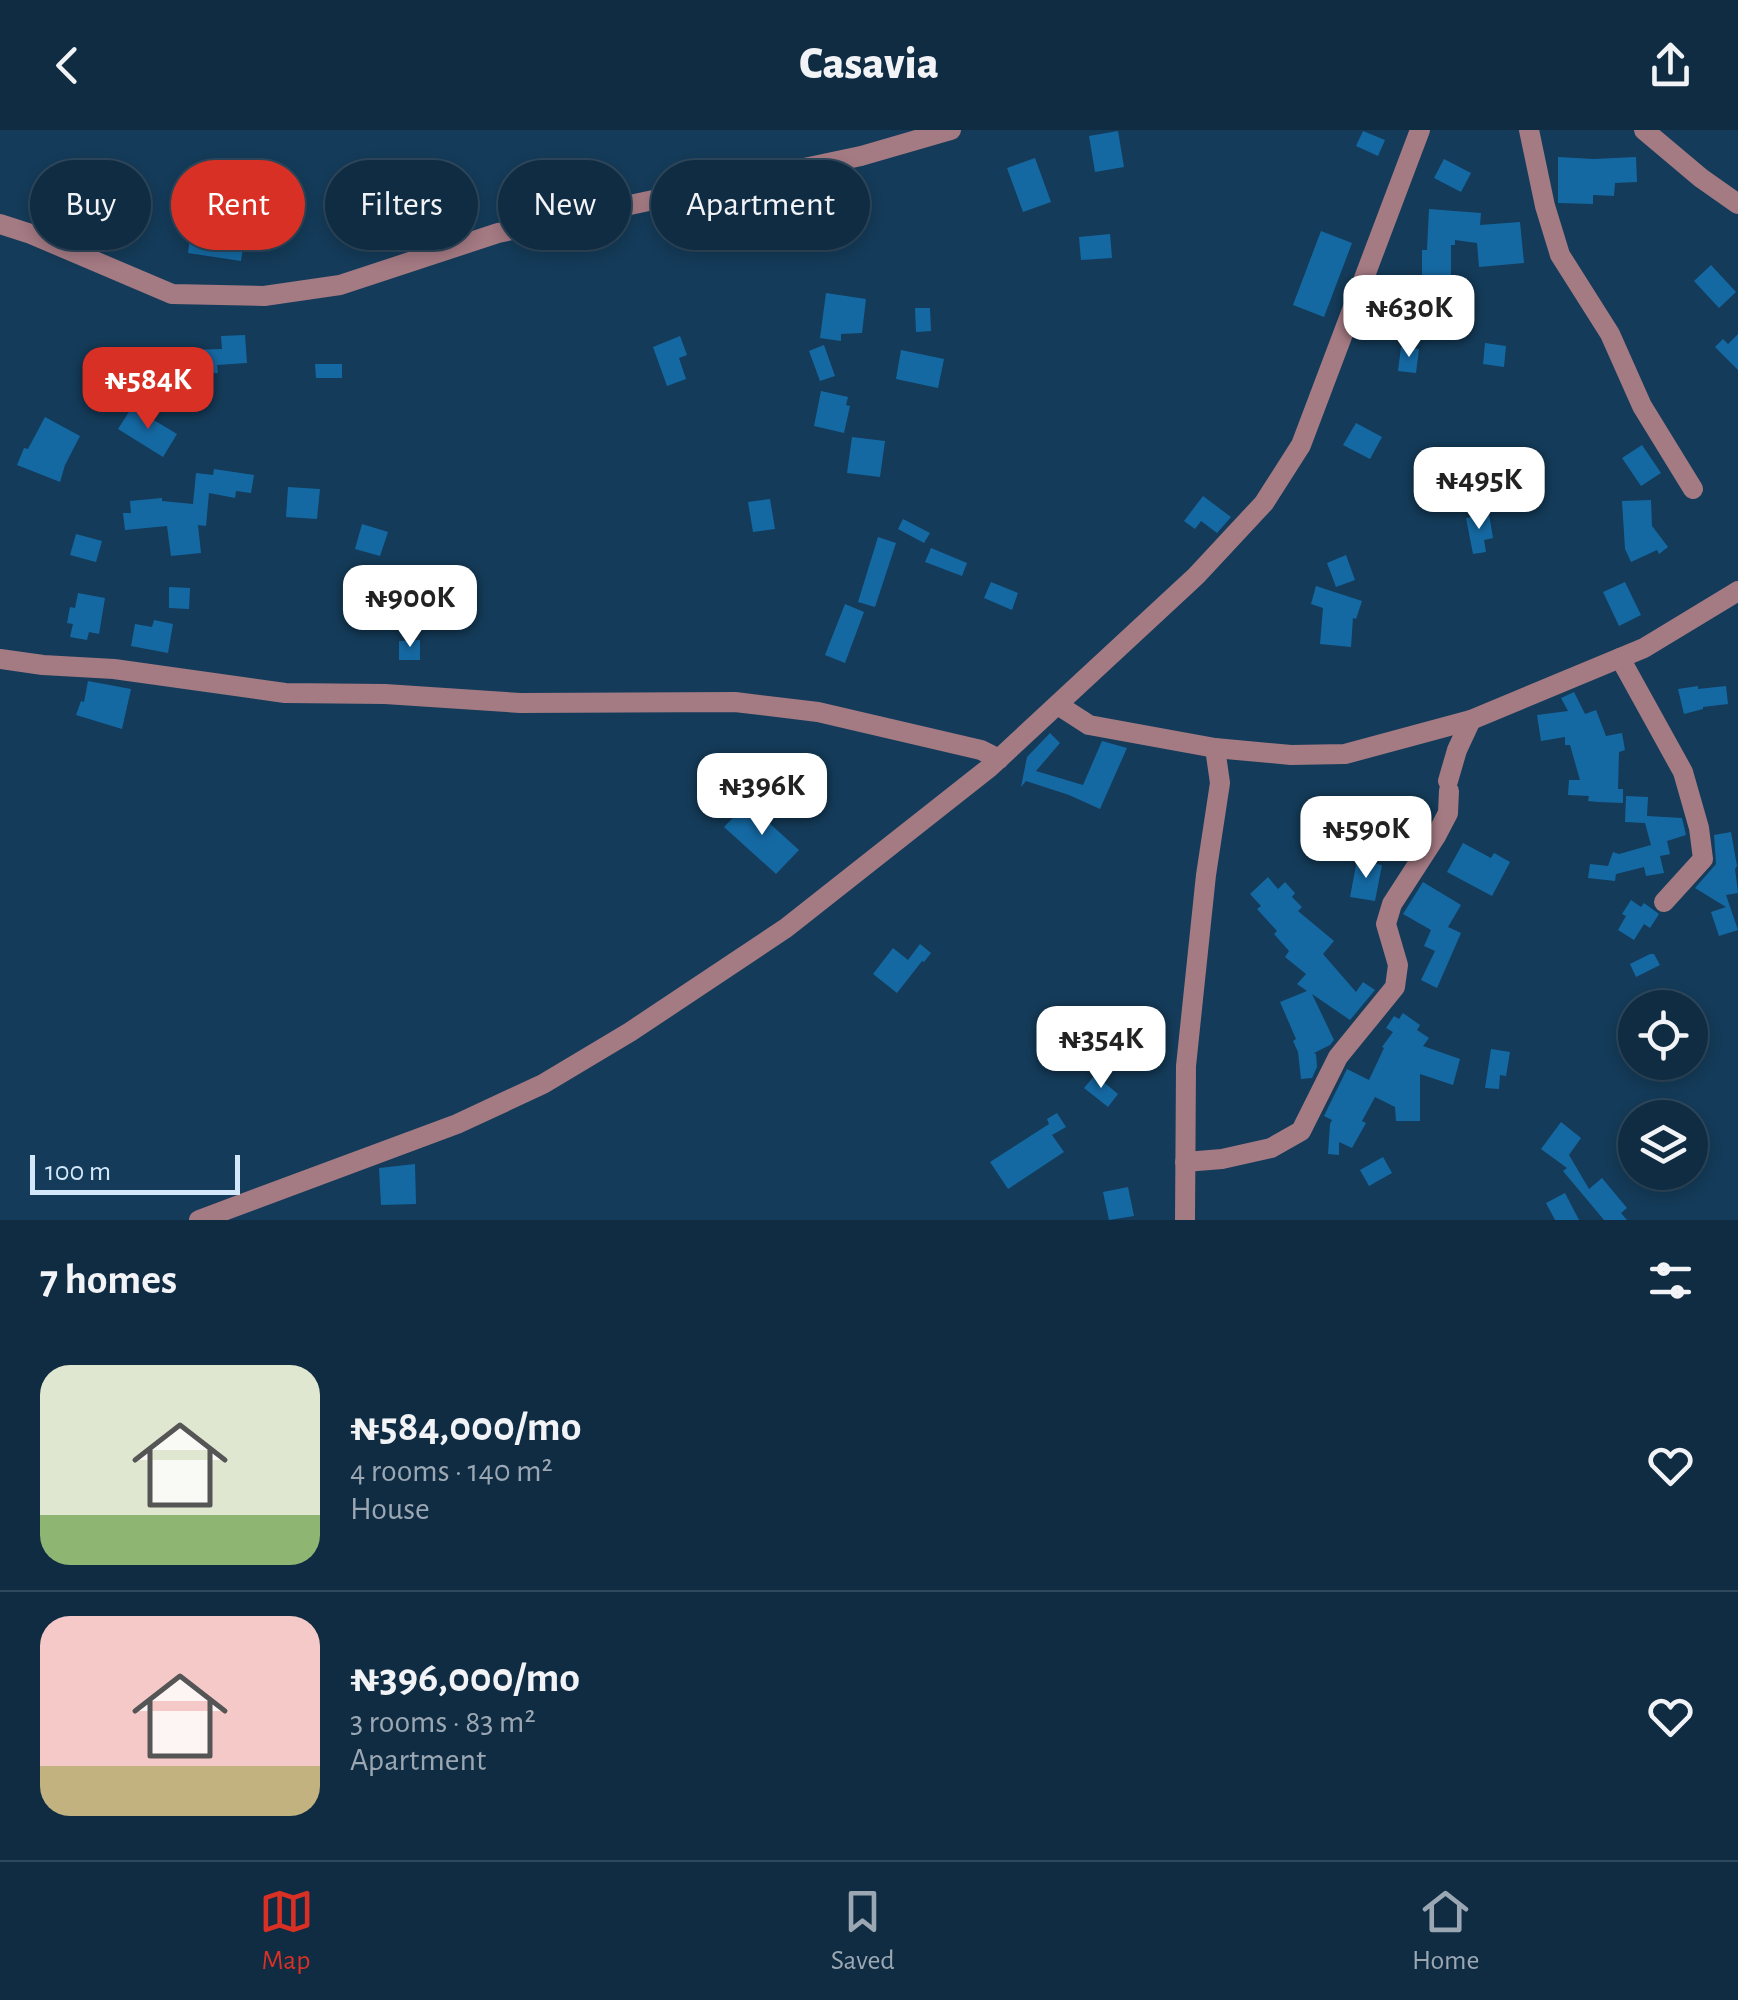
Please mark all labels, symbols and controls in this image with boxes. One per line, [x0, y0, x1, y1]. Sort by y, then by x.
icon: back [40, 38, 95, 93]
icon: share [1643, 38, 1698, 93]
text: Casavia [799, 42, 939, 87]
chip: Buy [30, 160, 151, 250]
chip: Rent [171, 160, 305, 250]
chip: Filters [325, 160, 478, 250]
chip: New [498, 160, 631, 250]
chip: Apartment [651, 160, 870, 250]
pin: ₦630K [1339, 275, 1479, 360]
text: ₦630K [1365, 291, 1453, 323]
pin: ₦584K [78, 347, 218, 432]
text: ₦584K [105, 363, 191, 395]
pin: ₦495K [1409, 447, 1549, 532]
text: ₦495K [1436, 463, 1522, 495]
pin: ₦900K [340, 565, 480, 650]
text: ₦900K [365, 581, 455, 613]
pin: ₦396K [692, 753, 832, 838]
text: ₦396K [719, 769, 805, 801]
pin: ₦590K [1296, 796, 1436, 881]
text: ₦590K [1322, 812, 1410, 844]
map controls [1618, 990, 1708, 1190]
button: locate [1618, 990, 1708, 1080]
pin: ₦354K [1031, 1006, 1171, 1091]
text: ₦354K [1059, 1022, 1143, 1054]
button: layers [1618, 1100, 1708, 1190]
scale bar [30, 1150, 240, 1194]
text: 100 m [45, 1158, 111, 1186]
icon: filters [1643, 1253, 1698, 1308]
text: 7 homes [40, 1259, 177, 1301]
icon: home [120, 1405, 240, 1525]
text: ₦584,000/mo [350, 1406, 581, 1448]
icon: heart [1643, 1438, 1698, 1493]
text: 4 rooms · 140 m² [350, 1455, 553, 1487]
text: House [350, 1493, 430, 1525]
icon: home [120, 1656, 240, 1776]
text: ₦396,000/mo [350, 1657, 580, 1699]
icon: heart [1643, 1689, 1698, 1744]
text: 3 rooms · 83 m² [350, 1706, 536, 1738]
text: Apartment [350, 1744, 486, 1776]
tab: Map [259, 1884, 314, 1978]
tab: Saved [831, 1884, 895, 1978]
tab: Home [1412, 1884, 1479, 1978]

